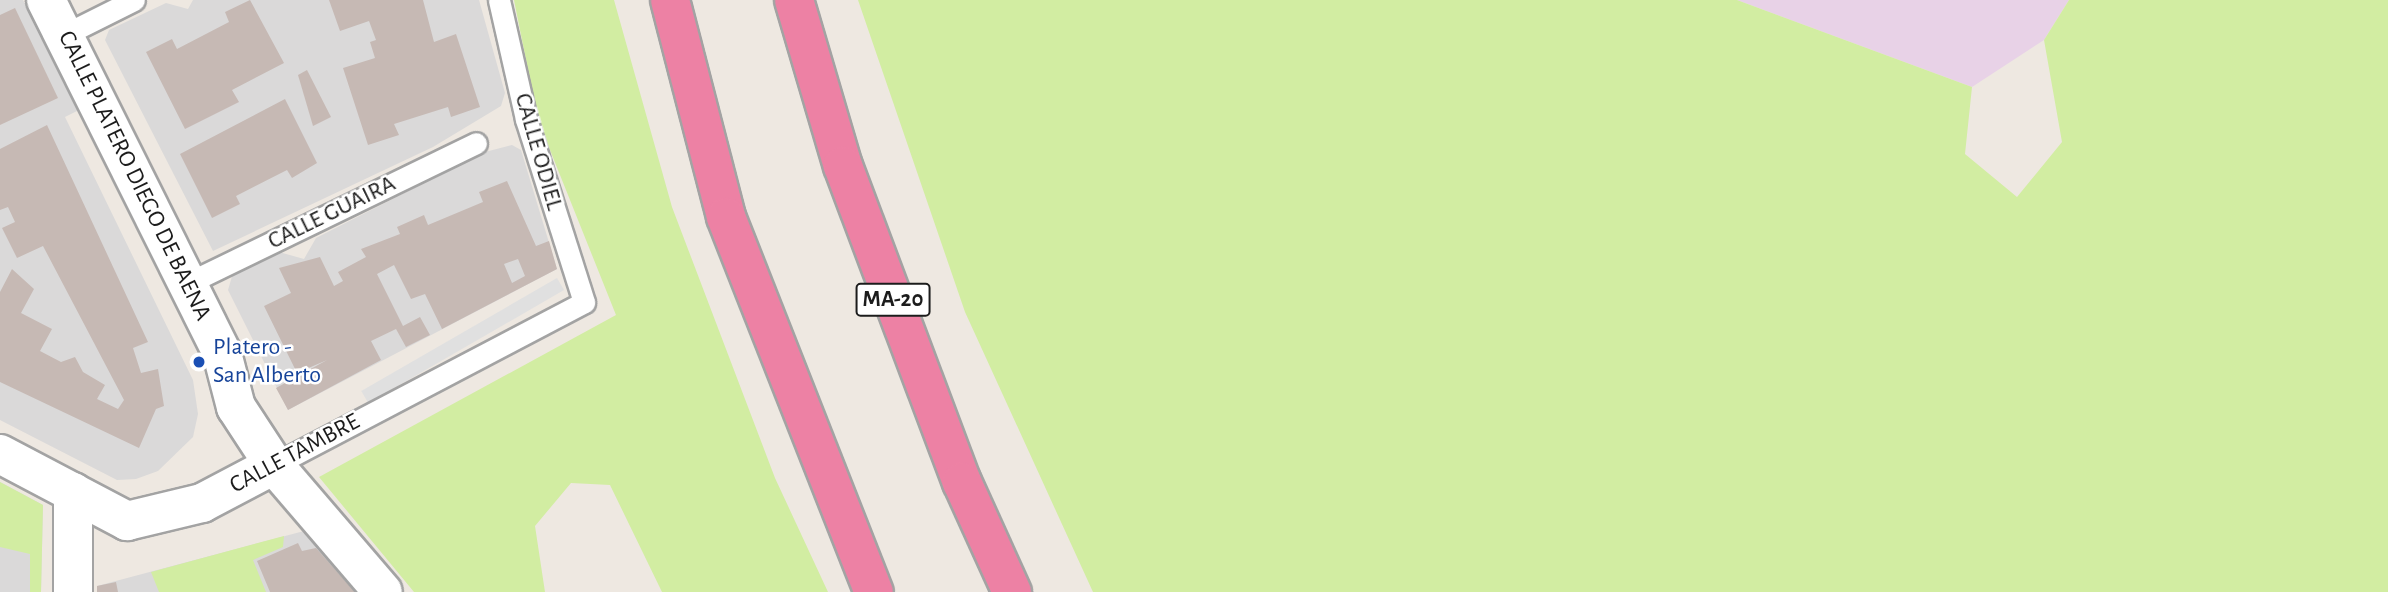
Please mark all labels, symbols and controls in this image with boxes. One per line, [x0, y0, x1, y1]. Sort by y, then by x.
street label: CALLE PLATERO DIEGO DE BAENA [51, 26, 217, 326]
street label: CALLE ODIEL [508, 90, 568, 214]
street label: CALLE GUAIRA [264, 170, 400, 256]
road number: MA-20 [854, 280, 931, 320]
place label: Platero - San Alberto [213, 334, 321, 390]
marker: Platero - San Alberto [191, 354, 207, 370]
street label: CALLE TAMBRE [225, 408, 365, 500]

